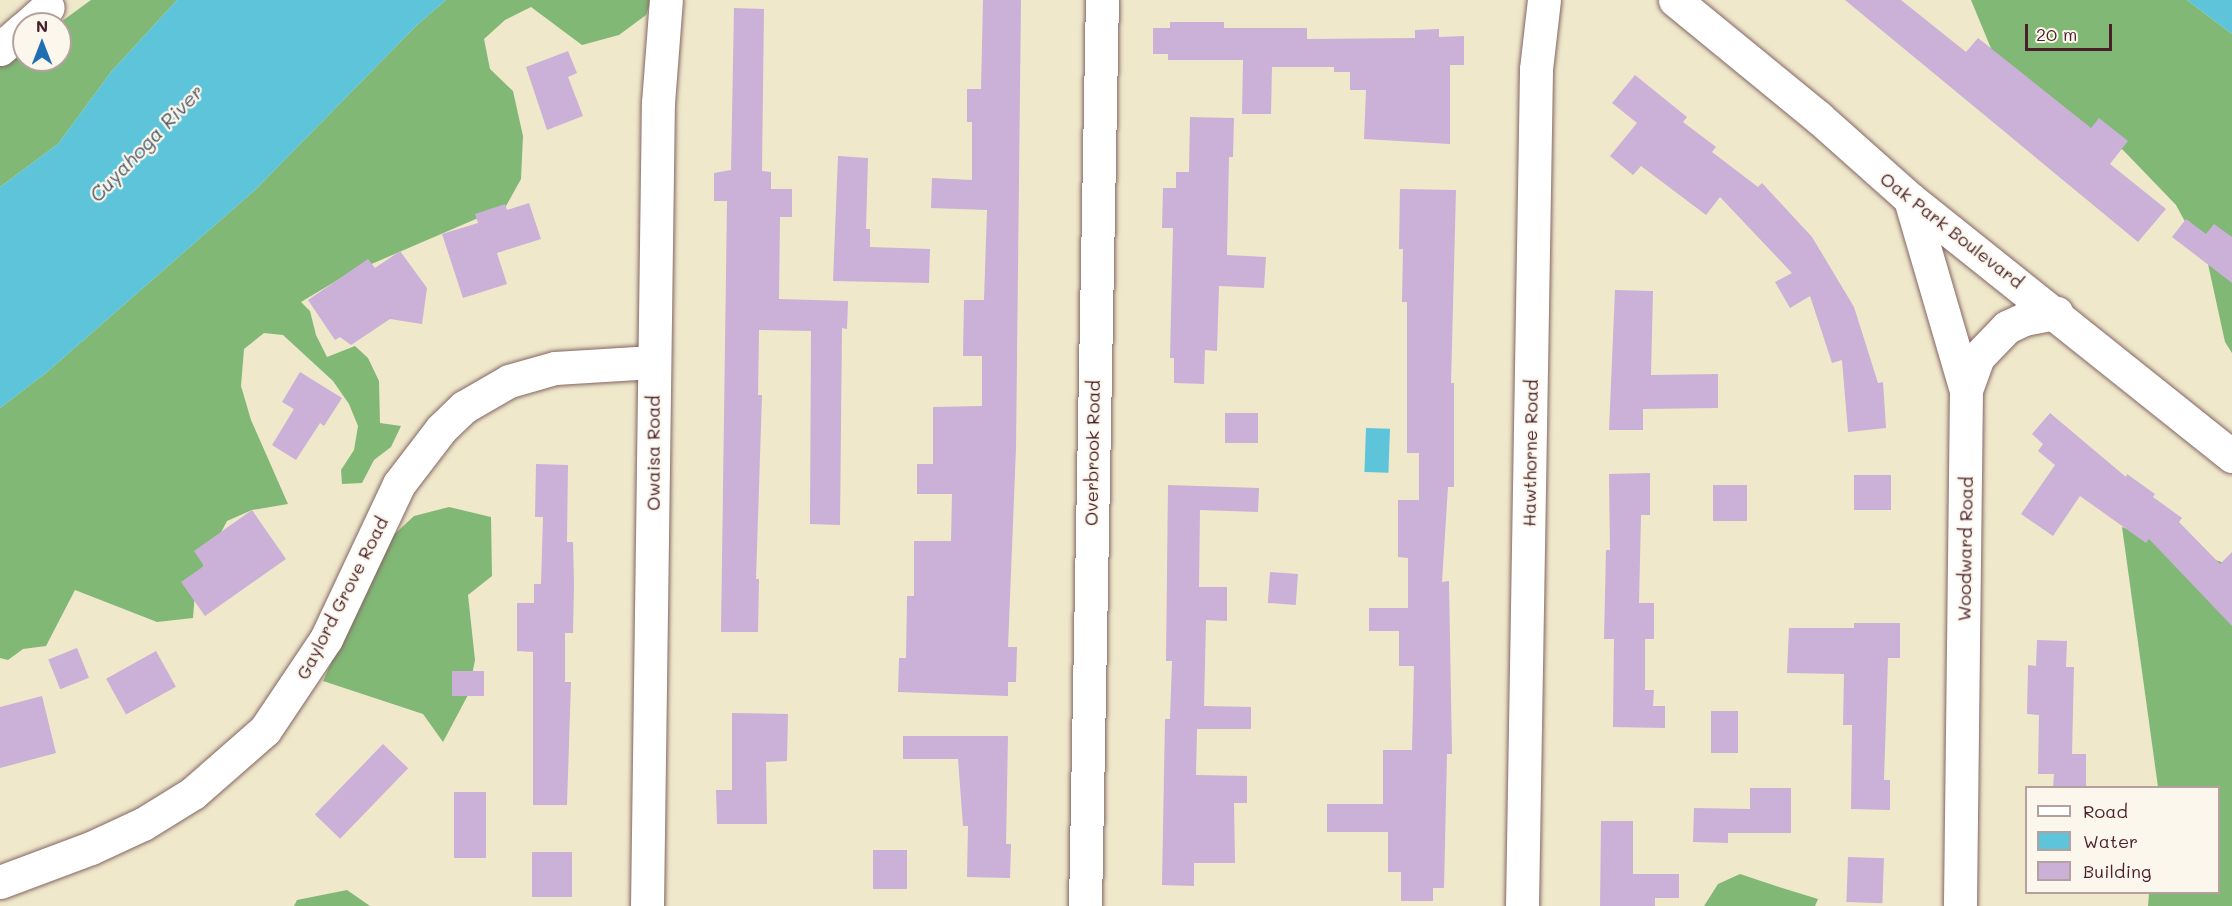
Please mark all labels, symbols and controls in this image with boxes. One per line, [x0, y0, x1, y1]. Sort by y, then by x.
north arrow [12, 12, 72, 72]
scale bar [2028, 12, 2115, 50]
text: N [36, 15, 48, 36]
text: 20 m [2036, 22, 2077, 46]
water label: Cuyahoga River [84, 79, 208, 207]
street label: Oak Park Boulevard [1876, 167, 2028, 293]
street label: Hawthorne Road [1518, 379, 1542, 527]
street label: Overbrook Road [1080, 380, 1104, 526]
street label: Owaisa Road [642, 395, 664, 511]
street label: Woodward Road [1953, 476, 1977, 622]
street label: Gaylord Grove Road [292, 513, 392, 683]
legend [2025, 786, 2220, 894]
text: Road [2083, 799, 2128, 823]
text: Water [2083, 829, 2138, 853]
text: Building [2083, 859, 2151, 883]

